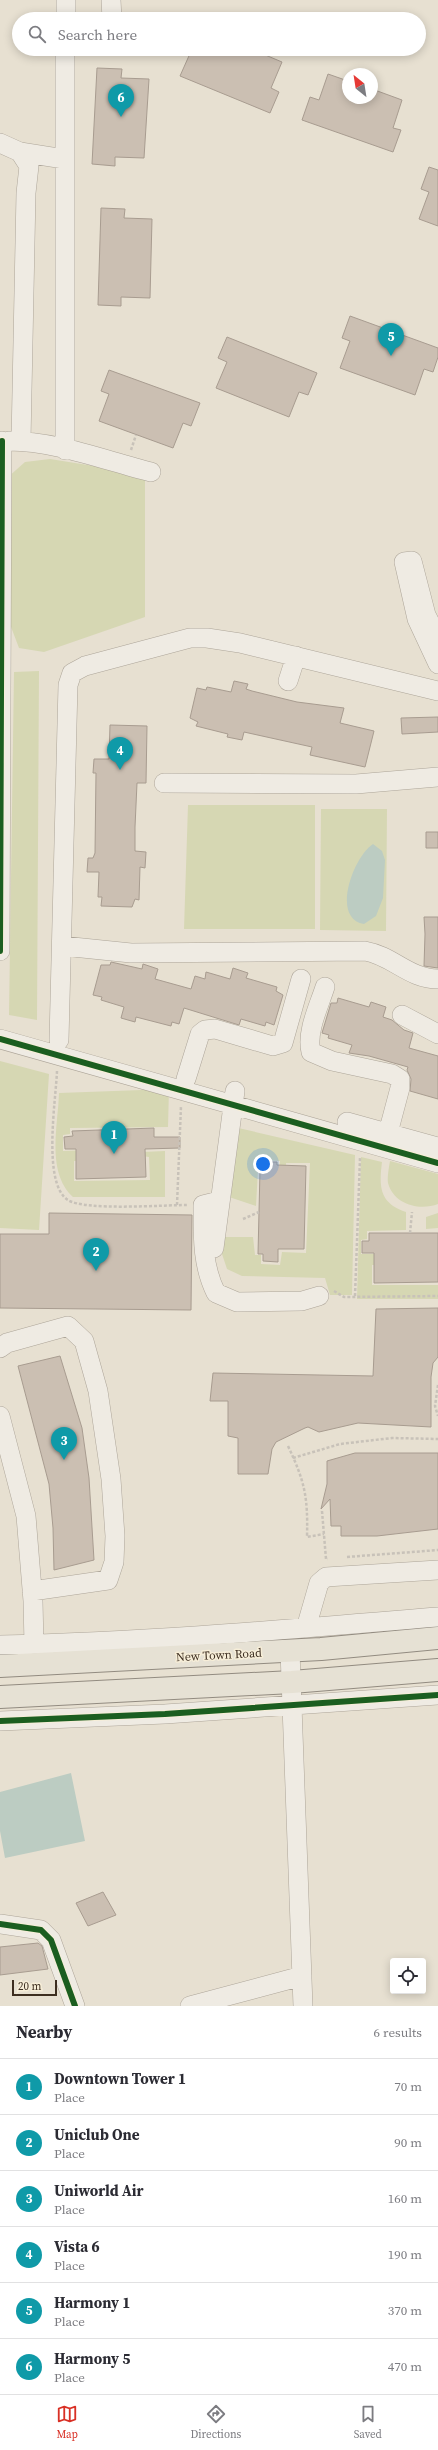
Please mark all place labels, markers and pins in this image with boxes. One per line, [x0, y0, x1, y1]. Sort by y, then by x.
pin: 6 [108, 84, 134, 117]
pin: 5 [378, 323, 404, 356]
pin: 4 [107, 737, 133, 770]
pin: 1 [101, 1121, 127, 1154]
pin: 2 [83, 1238, 109, 1271]
pin: 3 [51, 1427, 77, 1460]

